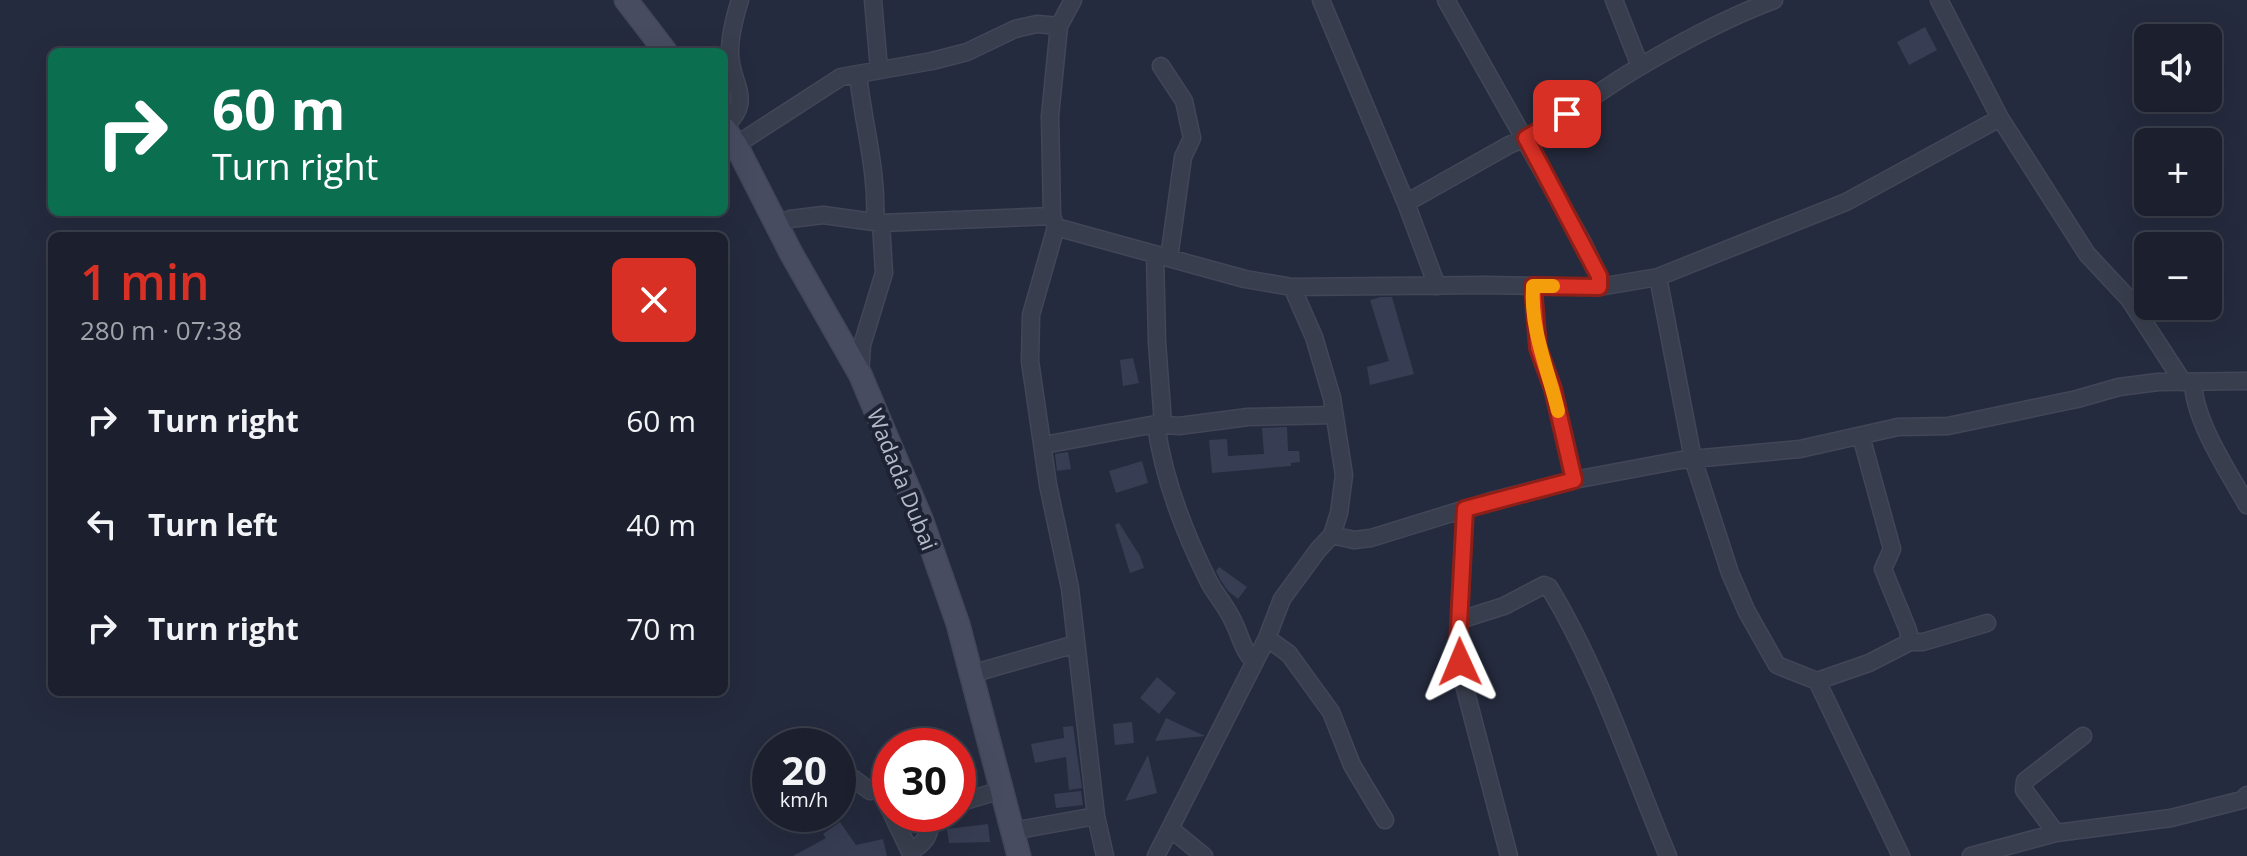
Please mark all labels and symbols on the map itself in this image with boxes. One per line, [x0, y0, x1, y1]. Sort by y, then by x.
pin [1533, 80, 1601, 148]
street label: Wadada Dubai [861, 404, 945, 554]
position arrow [1418, 620, 1502, 704]
speed limit sign: 30 [872, 728, 976, 832]

